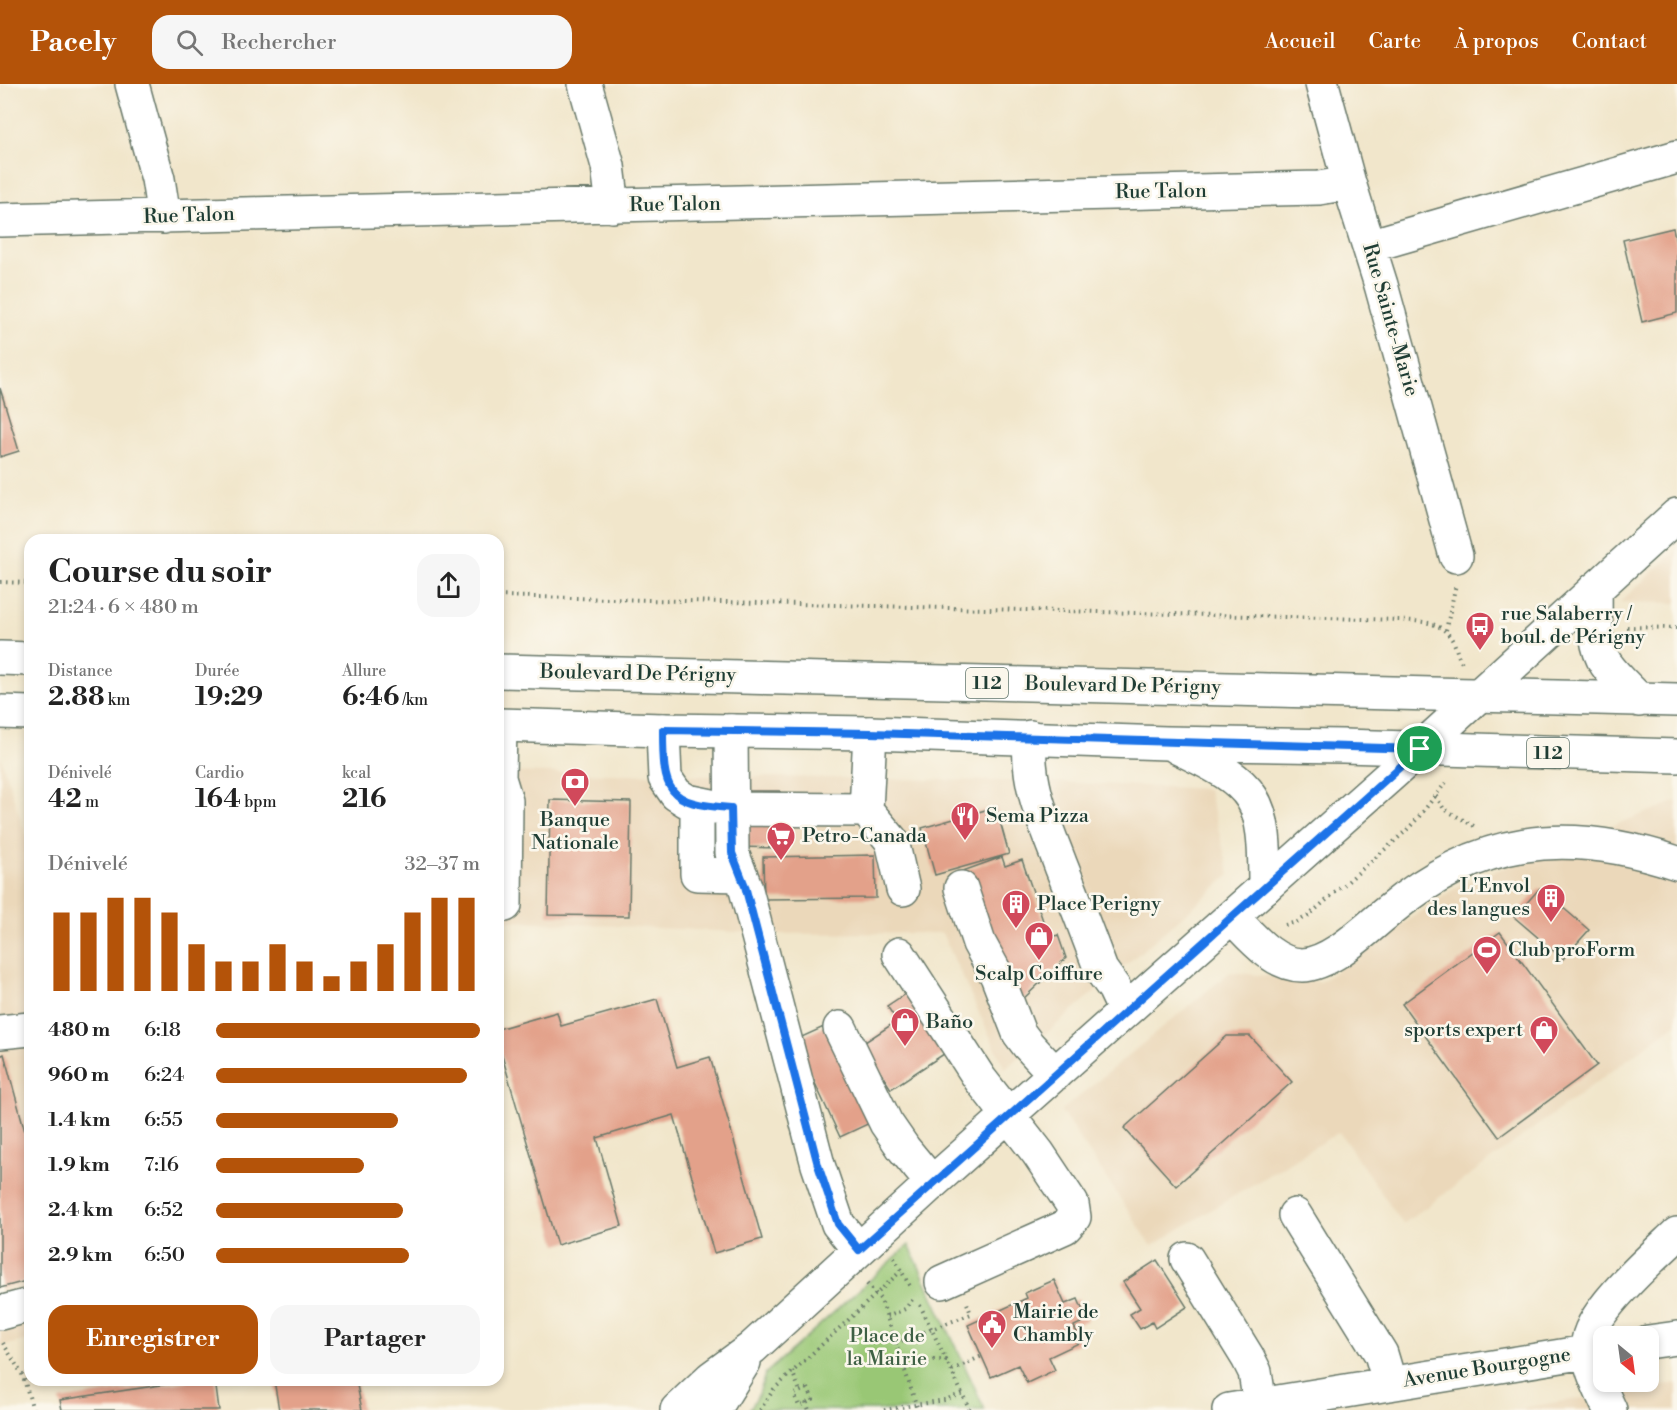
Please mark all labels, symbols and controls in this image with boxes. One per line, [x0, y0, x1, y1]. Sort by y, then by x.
search box [152, 15, 572, 69]
text: Pacely [30, 25, 116, 60]
icon: search [173, 26, 206, 59]
text: Rechercher [221, 29, 337, 56]
text: Accueil [1265, 29, 1336, 55]
text: Carte [1369, 29, 1421, 55]
text: À propos [1454, 29, 1539, 55]
text: Contact [1572, 29, 1647, 55]
street label: Rue Talon [1115, 179, 1207, 205]
street label: Rue Talon [629, 192, 721, 218]
street label: Rue Talon [143, 202, 235, 230]
street label: Rue Sainte-Marie [1356, 241, 1424, 399]
text: Course du soir [48, 552, 272, 593]
button: share [417, 554, 480, 617]
text: 21:24 · 6 × 480 m [48, 595, 199, 620]
place label: rue Salaberry / boul. de Périgny [1501, 602, 1645, 650]
bus stop icon: rue Salaberry / boul. de Périgny [1464, 610, 1496, 652]
street label: Boulevard De Périgny [539, 660, 737, 688]
text: Distance [48, 661, 113, 681]
text: Durée [195, 661, 240, 681]
text: Allure [342, 661, 386, 681]
road number: 112 [966, 668, 1008, 698]
street label: Boulevard De Périgny [1024, 672, 1222, 700]
text: 2.88 [48, 681, 105, 713]
text: 19:29 [195, 681, 263, 713]
text: 6:46 [342, 681, 399, 713]
text: km [105, 690, 130, 710]
text: /km [399, 690, 428, 710]
pin [1394, 723, 1445, 774]
icon: arrive [1403, 732, 1436, 765]
road number: 112 [1527, 738, 1569, 768]
text: Dénivelé [48, 763, 112, 783]
text: Cardio [195, 763, 244, 783]
text: kcal [342, 763, 371, 783]
bank icon: Banque Nationale [559, 766, 591, 808]
text: 42 [48, 783, 82, 815]
text: 164 [195, 783, 241, 815]
text: 216 [342, 783, 387, 815]
text: m [82, 792, 99, 812]
text: bpm [241, 792, 277, 812]
restaurant icon: Sema Pizza [949, 800, 981, 842]
place label: Sema Pizza [986, 804, 1090, 829]
place label: Banque Nationale [531, 808, 619, 856]
supermarket icon: Petro-Canada [765, 820, 797, 862]
place label: Petro-Canada [802, 824, 928, 849]
text: Dénivelé [48, 852, 128, 877]
text: 32–37 m [404, 852, 480, 877]
place label: L'Envol des langues [1427, 874, 1530, 922]
building icon: L'Envol des langues [1535, 882, 1567, 924]
building icon: Place Perigny [1000, 888, 1032, 930]
place label: Place Perigny [1037, 892, 1161, 917]
shop icon: Scalp Coiffure [1023, 920, 1055, 962]
sports icon: Club proForm [1471, 934, 1503, 976]
place label: Club proForm [1508, 938, 1636, 963]
place label: Scalp Coiffure [975, 962, 1103, 987]
shop icon: Baño [889, 1006, 921, 1048]
place label: Baño [925, 1010, 973, 1035]
shop icon: sports expert [1528, 1014, 1560, 1056]
text: 480 m [48, 1018, 110, 1043]
text: 6:18 [144, 1018, 181, 1043]
place label: sports expert [1404, 1018, 1523, 1043]
text: 960 m [48, 1063, 109, 1088]
text: 6:24 [144, 1063, 184, 1088]
text: 1.4 km [48, 1108, 110, 1133]
text: 6:55 [144, 1108, 183, 1133]
text: 1.9 km [48, 1153, 110, 1178]
text: 7:16 [144, 1153, 179, 1178]
text: 2.4 km [48, 1198, 113, 1223]
text: 6:52 [144, 1198, 183, 1223]
text: 2.9 km [48, 1243, 112, 1268]
text: 6:50 [144, 1243, 185, 1268]
place label: Mairie de Chambly [1013, 1300, 1099, 1348]
button: Enregistrer [48, 1305, 258, 1374]
button: Partager [270, 1305, 480, 1374]
public building icon: Mairie de Chambly [976, 1308, 1008, 1350]
park label: Place de la Mairie [847, 1324, 927, 1372]
north arrow [1593, 1326, 1659, 1392]
map controls [1593, 1326, 1659, 1392]
street label: Avenue Bourgogne [1400, 1342, 1573, 1394]

